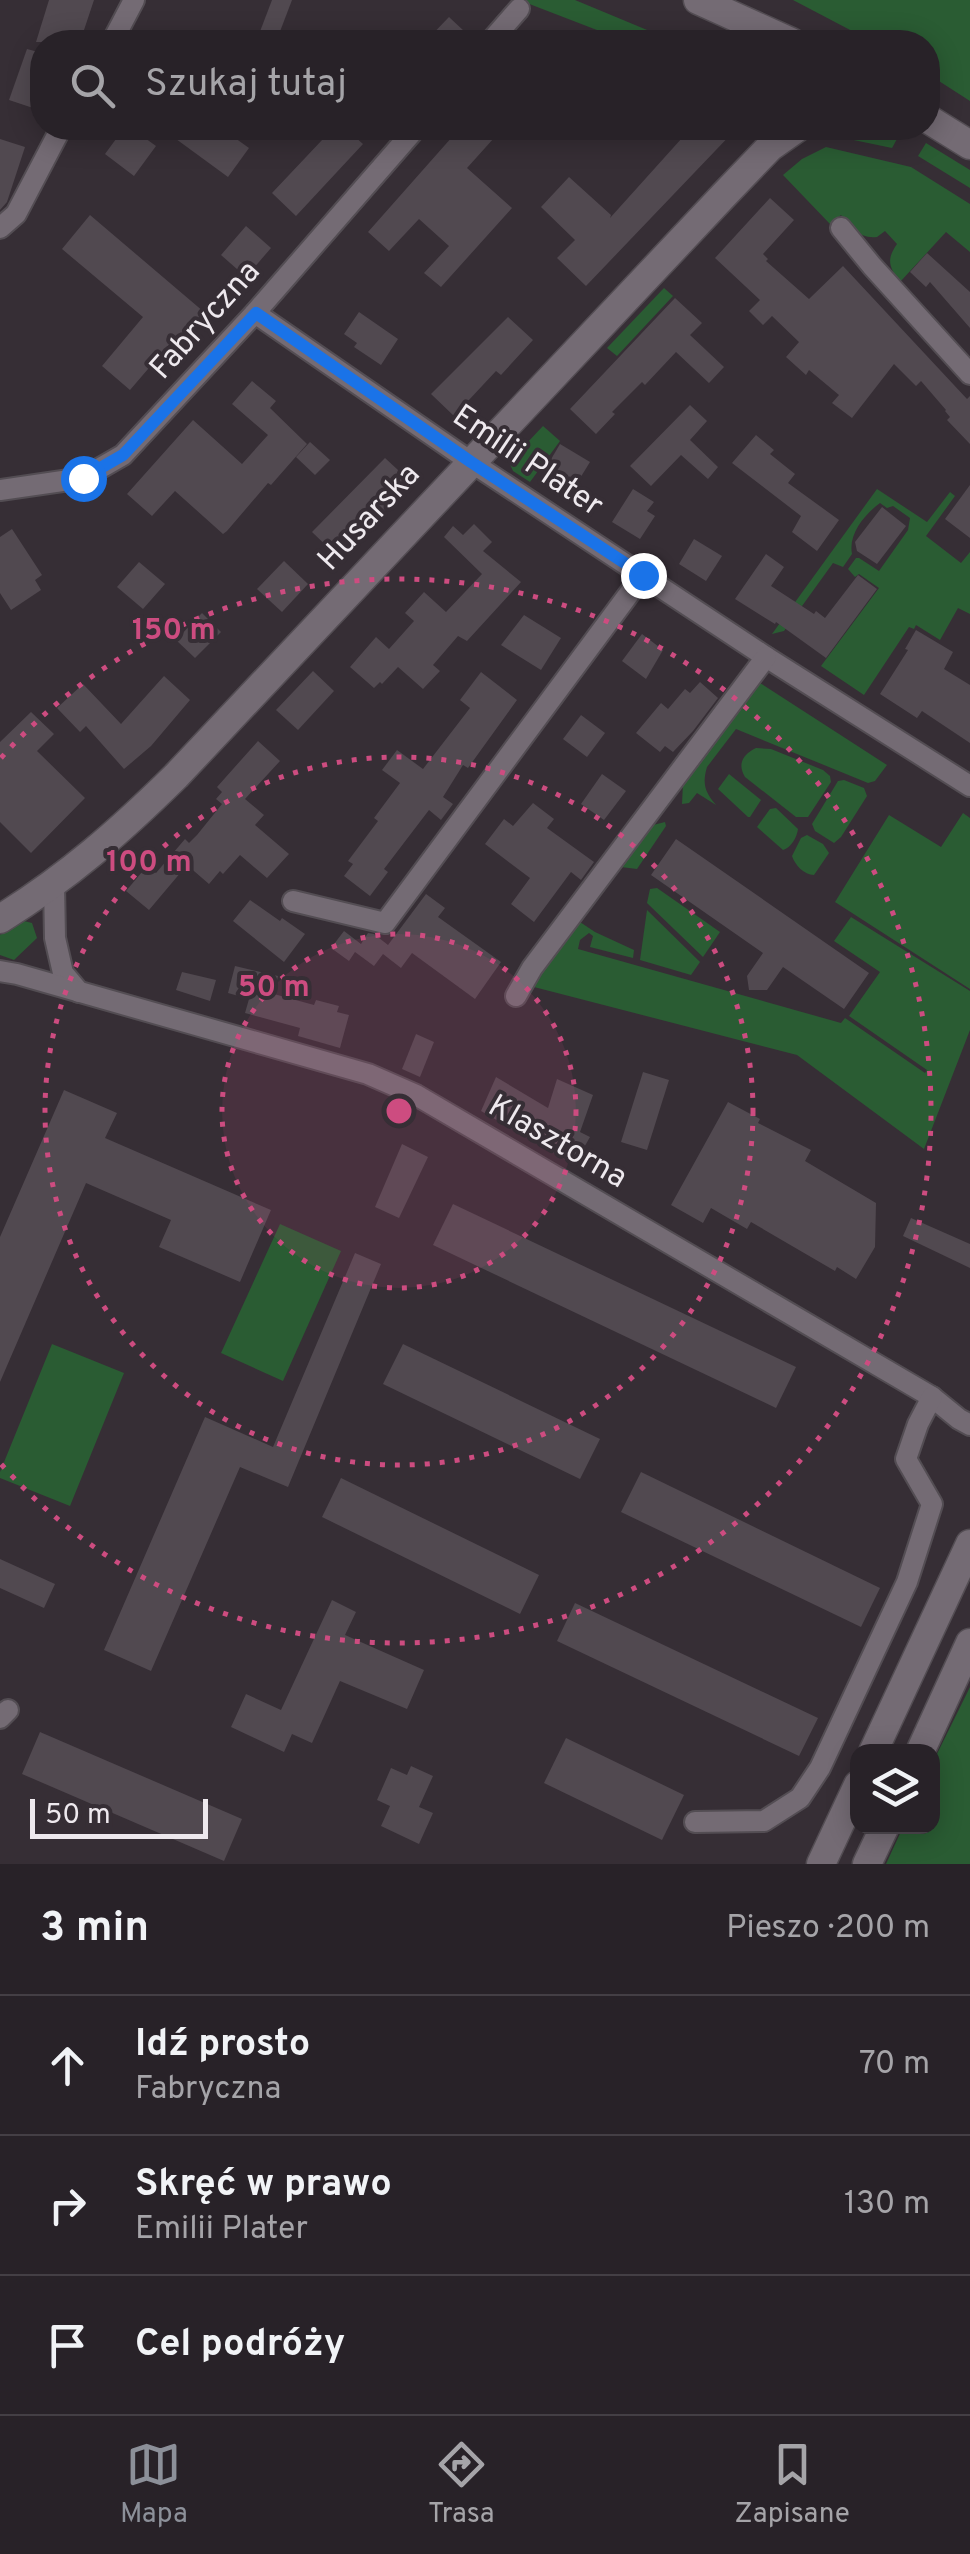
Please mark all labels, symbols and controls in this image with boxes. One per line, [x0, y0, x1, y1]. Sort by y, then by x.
search box [30, 30, 940, 140]
icon: search [65, 58, 120, 113]
text: Szukaj tutaj [145, 61, 347, 110]
street label: Fabryczna [142, 253, 270, 389]
street label: Emilii Plater [444, 397, 610, 527]
route start [61, 456, 107, 502]
street label: Husarska [310, 456, 430, 580]
route end [621, 553, 667, 599]
text: 150 m [132, 613, 216, 650]
text: 100 m [106, 845, 192, 882]
text: 50 m [238, 970, 310, 1007]
street label: Klasztorna [480, 1087, 634, 1199]
centre of rings [381, 1093, 417, 1129]
map controls [850, 1744, 940, 1834]
button: layers [850, 1744, 940, 1834]
scale bar [30, 1794, 208, 1838]
text: 50 m [45, 1798, 111, 1834]
text: 3 min [40, 1903, 149, 1956]
text: Pieszo · 200 m [726, 1909, 930, 1949]
text: Idź prosto [135, 2021, 310, 2070]
icon: ahead [40, 2038, 95, 2093]
text: 70 m [859, 2045, 930, 2085]
text: Fabryczna [135, 2070, 281, 2110]
text: Skręć w prawo [135, 2161, 392, 2210]
icon: right [40, 2178, 95, 2233]
text: 130 m [844, 2185, 930, 2225]
text: Emilii Plater [135, 2210, 308, 2250]
icon: arrive [40, 2318, 95, 2373]
text: Cel podróży [135, 2321, 345, 2370]
tab: Mapa [120, 2437, 188, 2533]
tab: Trasa [428, 2437, 494, 2533]
tab: Zapisane [735, 2437, 850, 2533]

